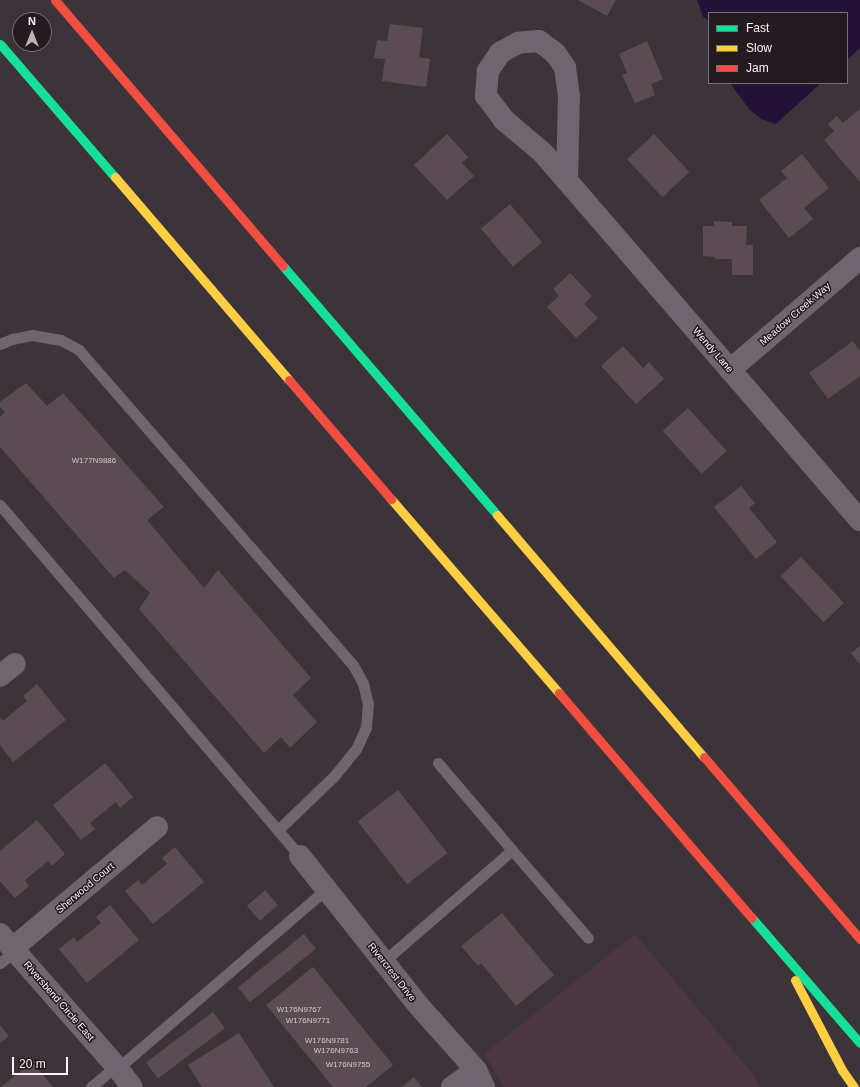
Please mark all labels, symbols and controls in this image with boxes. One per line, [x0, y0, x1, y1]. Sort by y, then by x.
north arrow [12, 12, 52, 52]
legend [708, 12, 848, 84]
text: N [28, 15, 36, 27]
text: Fast [746, 21, 769, 35]
text: Slow [746, 41, 772, 55]
text: Jam [746, 61, 769, 75]
street label: Meadow Creek Way [757, 280, 833, 348]
street label: Wendy Lane [690, 325, 736, 375]
house number: W177N9886 [72, 456, 116, 466]
street label: Sherwood Court [53, 860, 117, 916]
street label: Rivercrest Drive [365, 940, 419, 1004]
street label: Riversbend Circle East [21, 959, 97, 1043]
house number: W176N9767 [277, 1005, 321, 1015]
house number: W176N9771 [286, 1016, 330, 1026]
house number: W176N9781 [305, 1036, 349, 1046]
house number: W176N9763 [314, 1046, 358, 1056]
scale bar [14, 1049, 70, 1075]
text: 20 m [19, 1057, 46, 1071]
house number: W176N9755 [326, 1060, 370, 1070]

